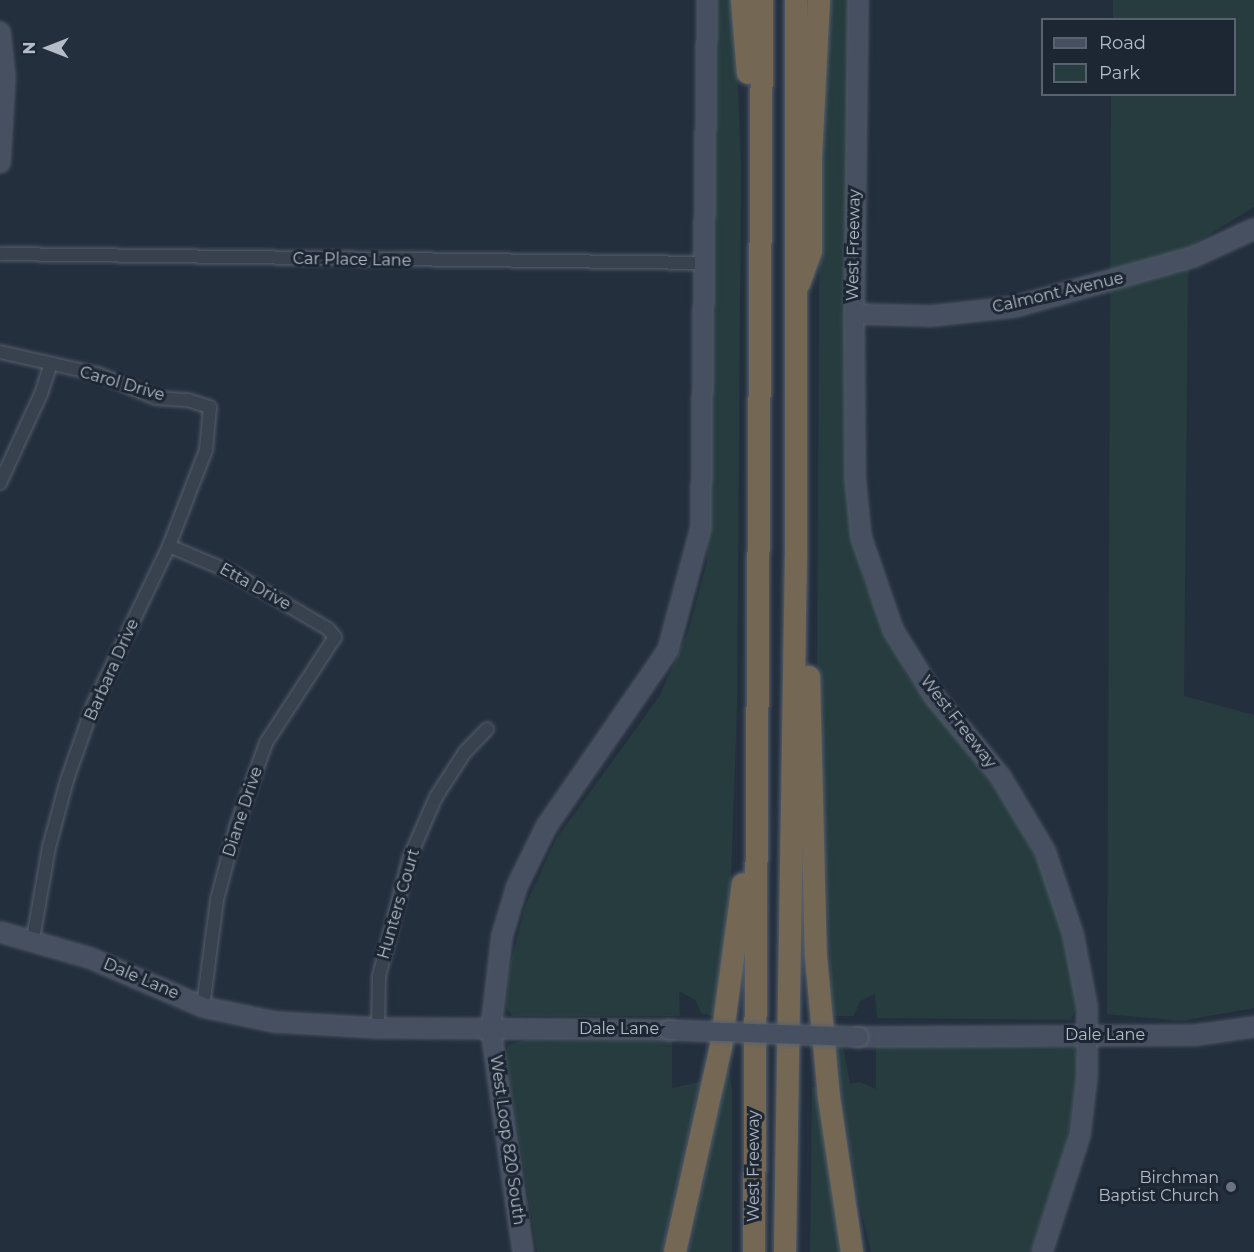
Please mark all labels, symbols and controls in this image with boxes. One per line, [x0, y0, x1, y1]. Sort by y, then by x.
north arrow [18, 18, 78, 78]
legend [1041, 18, 1236, 96]
text: Road [1099, 32, 1146, 54]
text: N [20, 42, 39, 54]
text: Park [1099, 62, 1140, 84]
street label: West Freeway [843, 189, 865, 301]
street label: Car Place Lane [293, 249, 411, 271]
street label: Calmont Avenue [991, 269, 1125, 317]
street label: Carol Drive [77, 363, 167, 405]
street label: Etta Drive [216, 560, 294, 614]
street label: Barbara Drive [81, 616, 143, 724]
street label: West Freeway [916, 672, 1000, 772]
street label: Diane Drive [219, 765, 267, 859]
street label: Hunters Court [374, 847, 424, 961]
street label: Dale Lane [100, 955, 182, 1003]
street label: Dale Lane [579, 1019, 659, 1039]
street label: Dale Lane [1065, 1025, 1145, 1045]
street label: West Loop 820 South [486, 1054, 528, 1226]
street label: West Freeway [744, 1110, 764, 1222]
place label: Birchman Baptist Church [1099, 1168, 1219, 1206]
marker: Birchman Baptist Church [1224, 1180, 1238, 1194]

